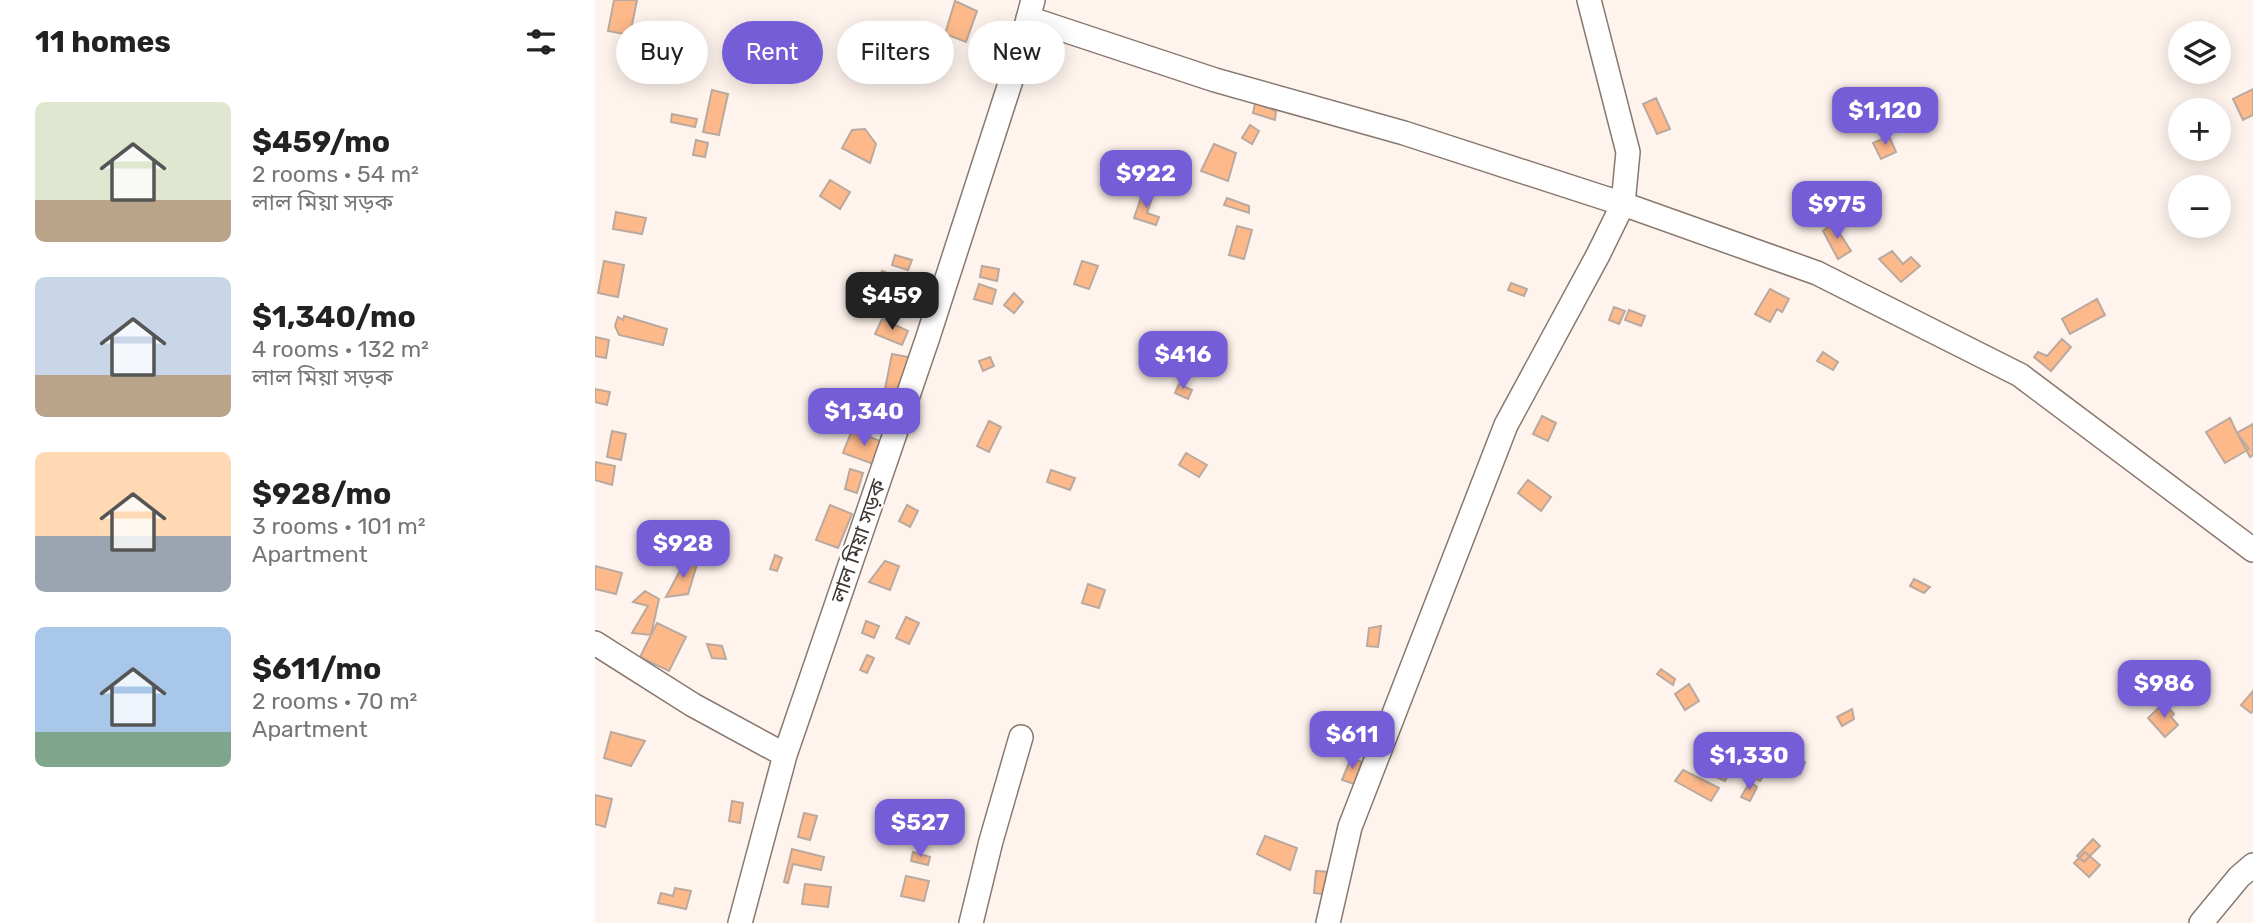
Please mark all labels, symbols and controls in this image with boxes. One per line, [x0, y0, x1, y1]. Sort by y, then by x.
chip: Buy [616, 21, 708, 84]
chip: Rent [722, 21, 823, 84]
chip: Filters [837, 21, 954, 84]
chip: New [968, 21, 1065, 84]
map controls [2168, 21, 2231, 238]
button: layers [2168, 21, 2231, 84]
icon: filters [522, 23, 560, 61]
text: 11 homes [35, 24, 171, 60]
pin: $1,120 [1828, 88, 1942, 147]
text: $1,120 [1848, 96, 1922, 124]
button: + [2168, 98, 2231, 161]
text: $459/mo [252, 124, 390, 160]
icon: home [91, 130, 175, 214]
pin: $922 [1105, 150, 1187, 210]
text: $922 [1116, 159, 1176, 187]
text: 2 rooms · 54 m² [252, 160, 419, 188]
button: − [2168, 175, 2231, 238]
pin: $975 [1796, 182, 1878, 241]
text: লাল মিয়া সড়ক [252, 188, 393, 216]
text: $975 [1808, 190, 1866, 218]
pin: $459 [851, 272, 933, 332]
text: $459 [862, 281, 922, 309]
text: $1,340/mo [252, 299, 416, 335]
icon: home [91, 305, 175, 389]
pin: $416 [1142, 332, 1224, 391]
text: 4 rooms · 132 m² [252, 335, 429, 363]
text: $416 [1155, 340, 1211, 368]
text: লাল মিয়া সড়ক [252, 363, 393, 391]
pin: $1,340 [807, 388, 921, 448]
text: $1,340 [824, 397, 904, 425]
street label: লাল মিয়া সড়ক [825, 475, 891, 607]
text: $928/mo [252, 476, 391, 512]
icon: home [91, 480, 175, 564]
text: 3 rooms · 101 m² [252, 512, 426, 540]
pin: $928 [642, 520, 724, 580]
text: $928 [653, 529, 713, 557]
text: Apartment [252, 540, 368, 568]
text: $611/mo [252, 651, 381, 687]
icon: home [91, 655, 175, 739]
pin: $986 [2123, 660, 2205, 720]
text: $986 [2134, 669, 2194, 697]
text: 2 rooms · 70 m² [252, 687, 417, 715]
pin: $611 [1311, 712, 1393, 771]
text: Apartment [252, 715, 368, 743]
text: $611 [1326, 720, 1378, 748]
pin: $1,330 [1692, 732, 1806, 792]
text: $1,330 [1709, 741, 1789, 769]
pin: $527 [879, 800, 961, 859]
text: $527 [891, 808, 949, 836]

